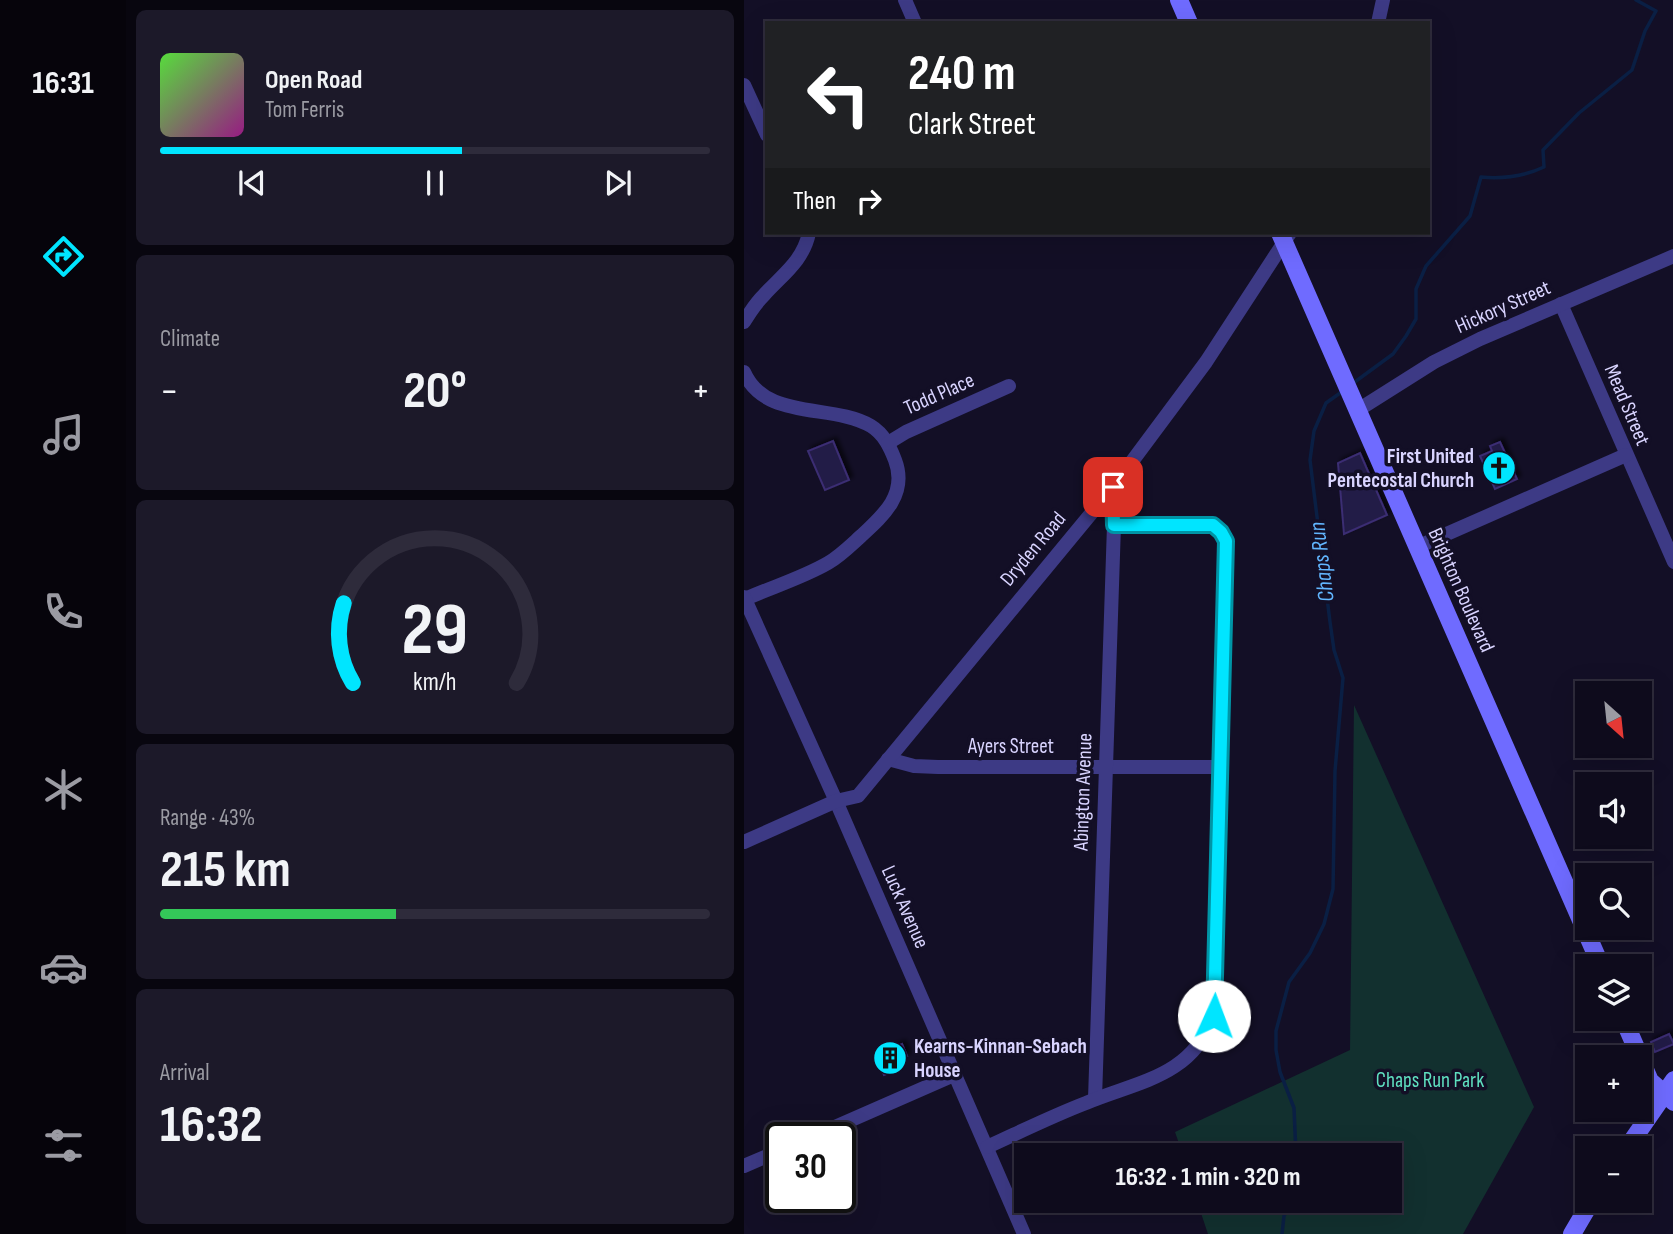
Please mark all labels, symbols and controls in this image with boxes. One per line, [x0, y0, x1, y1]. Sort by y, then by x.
text: 240 m [908, 45, 1016, 104]
icon: left [793, 49, 884, 140]
text: 16:31 [32, 64, 94, 103]
text: Open Road [265, 65, 362, 96]
text: Tom Ferris [265, 96, 344, 124]
text: Clark Street [908, 105, 1036, 144]
icon: previous [233, 164, 271, 202]
icon: pause [416, 164, 454, 202]
icon: next [599, 164, 637, 202]
icon: right [850, 182, 888, 220]
text: Then [793, 186, 836, 217]
icon: directions [39, 232, 88, 281]
street label: Hickory Street [1452, 275, 1554, 339]
text: Climate [160, 325, 220, 353]
text: 20° [403, 360, 467, 423]
street label: Mead Street [1599, 361, 1655, 449]
street label: Todd Place [900, 367, 978, 421]
text: − [160, 369, 179, 414]
text: + [691, 369, 710, 414]
icon: music [39, 410, 88, 459]
place label: First United Pentecostal Church [1327, 444, 1474, 493]
church icon: First United Pentecostal Church [1480, 449, 1518, 487]
pin [1083, 457, 1143, 517]
icon: arrive [1094, 468, 1132, 506]
street label: Dryden Road [995, 507, 1071, 591]
water label: Chaps Run [1303, 520, 1341, 604]
street label: Brighton Boulevard [1422, 524, 1500, 656]
icon: phone [39, 587, 88, 636]
text: 29 [402, 587, 468, 675]
text: km/h [413, 667, 457, 698]
north arrow [1575, 681, 1652, 758]
map controls [1575, 681, 1652, 1213]
street label: Abington Avenue [1068, 733, 1098, 852]
street label: Ayers Street [967, 734, 1054, 759]
icon: climate [39, 765, 88, 814]
button: sound [1575, 772, 1652, 849]
text: Range · 43% [160, 804, 255, 832]
text: 215 km [160, 839, 291, 902]
street label: Luck Avenue [876, 862, 934, 952]
button: search [1575, 863, 1652, 940]
icon: car [39, 943, 88, 992]
button: layers [1575, 954, 1652, 1031]
position arrow [1177, 979, 1251, 1053]
place label: Kearns-Kinnan-Sebach House [914, 1034, 1087, 1083]
building icon: Kearns-Kinnan-Sebach House [871, 1039, 909, 1077]
button: + [1575, 1045, 1652, 1122]
text: Arrival [160, 1059, 209, 1087]
park label: Chaps Run Park [1376, 1068, 1484, 1093]
text: 16:32 [160, 1094, 263, 1157]
icon: filters [39, 1121, 88, 1170]
speed limit sign: 30 [765, 1122, 856, 1213]
button: − [1575, 1136, 1652, 1213]
text: 16:32 · 1 min · 320 m [1116, 1162, 1301, 1193]

